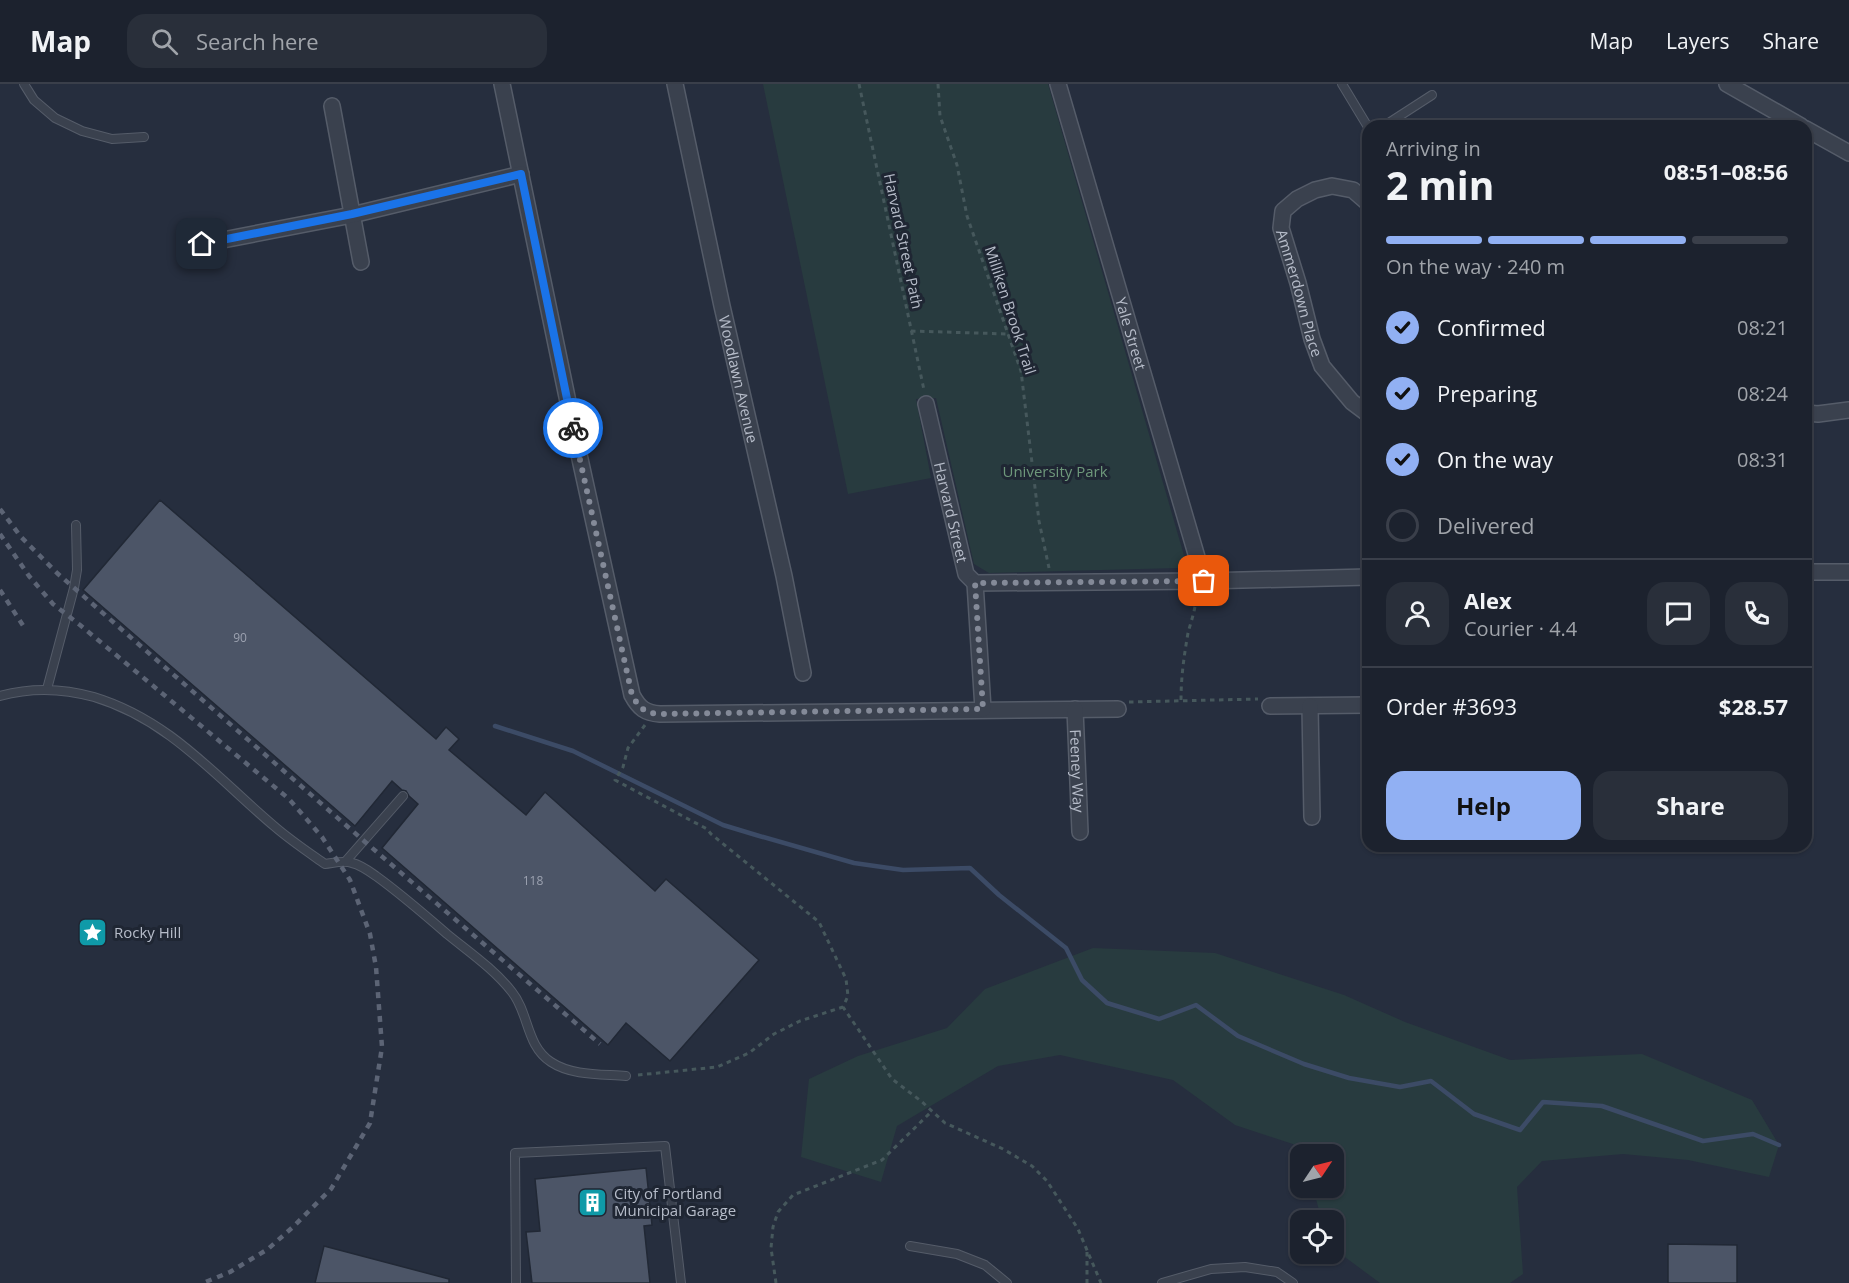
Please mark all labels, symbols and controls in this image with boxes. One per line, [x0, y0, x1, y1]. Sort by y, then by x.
search box [127, 14, 547, 68]
text: Map [30, 22, 91, 60]
icon: search [148, 25, 181, 58]
text: Search here [196, 26, 319, 56]
text: Map [1590, 27, 1633, 55]
text: Layers [1666, 27, 1730, 55]
text: Share [1763, 27, 1819, 55]
text: Arriving in [1386, 135, 1481, 162]
text: 08:51–08:56 [1664, 156, 1788, 186]
text: 2 min [1386, 158, 1494, 211]
street label: Harvard Street Path [880, 171, 928, 311]
pin [176, 218, 227, 269]
icon: home [185, 227, 218, 260]
street label: Ammerdown Place [1272, 227, 1328, 359]
street label: Milliken Brook Trail [981, 243, 1041, 377]
text: On the way · 240 m [1386, 253, 1565, 280]
street label: Yale Street [1111, 295, 1151, 372]
icon: check [1386, 311, 1419, 344]
text: Confirmed [1437, 312, 1546, 342]
street label: Woodlawn Avenue [714, 313, 763, 445]
text: 08:21 [1737, 314, 1788, 341]
icon: check [1386, 377, 1419, 410]
text: Preparing [1437, 378, 1537, 408]
text: 08:24 [1737, 380, 1788, 407]
courier [543, 398, 603, 458]
icon: bike [557, 412, 590, 445]
icon: check [1386, 443, 1419, 476]
text: On the way [1437, 444, 1553, 474]
text: 08:31 [1737, 446, 1788, 473]
street label: Harvard Street [930, 460, 973, 564]
park label: University Park [1002, 461, 1108, 481]
text: Delivered [1437, 510, 1535, 540]
pin [1178, 555, 1229, 606]
icon: bag [1187, 564, 1220, 597]
button: person [1386, 582, 1449, 645]
button: chat [1647, 582, 1710, 645]
button: phone [1725, 582, 1788, 645]
text: Alex [1464, 585, 1512, 615]
text: Courier · 4.4 [1464, 615, 1577, 642]
house number: 90 [233, 629, 247, 646]
text: Order #3693 [1386, 691, 1517, 721]
text: $28.57 [1719, 691, 1788, 721]
street label: Feeney Way [1066, 729, 1089, 814]
button: Help [1386, 771, 1581, 840]
button: Share [1593, 771, 1788, 840]
house number: 118 [523, 872, 543, 889]
place icon: Rocky Hill [77, 916, 109, 948]
place label: Rocky Hill [114, 922, 181, 942]
north arrow [1290, 1144, 1344, 1198]
map controls [1290, 1144, 1344, 1264]
place label: City of Portland Municipal Garage [614, 1183, 736, 1220]
building icon: City of Portland Municipal Garage [577, 1186, 609, 1218]
button: locate [1290, 1210, 1344, 1264]

